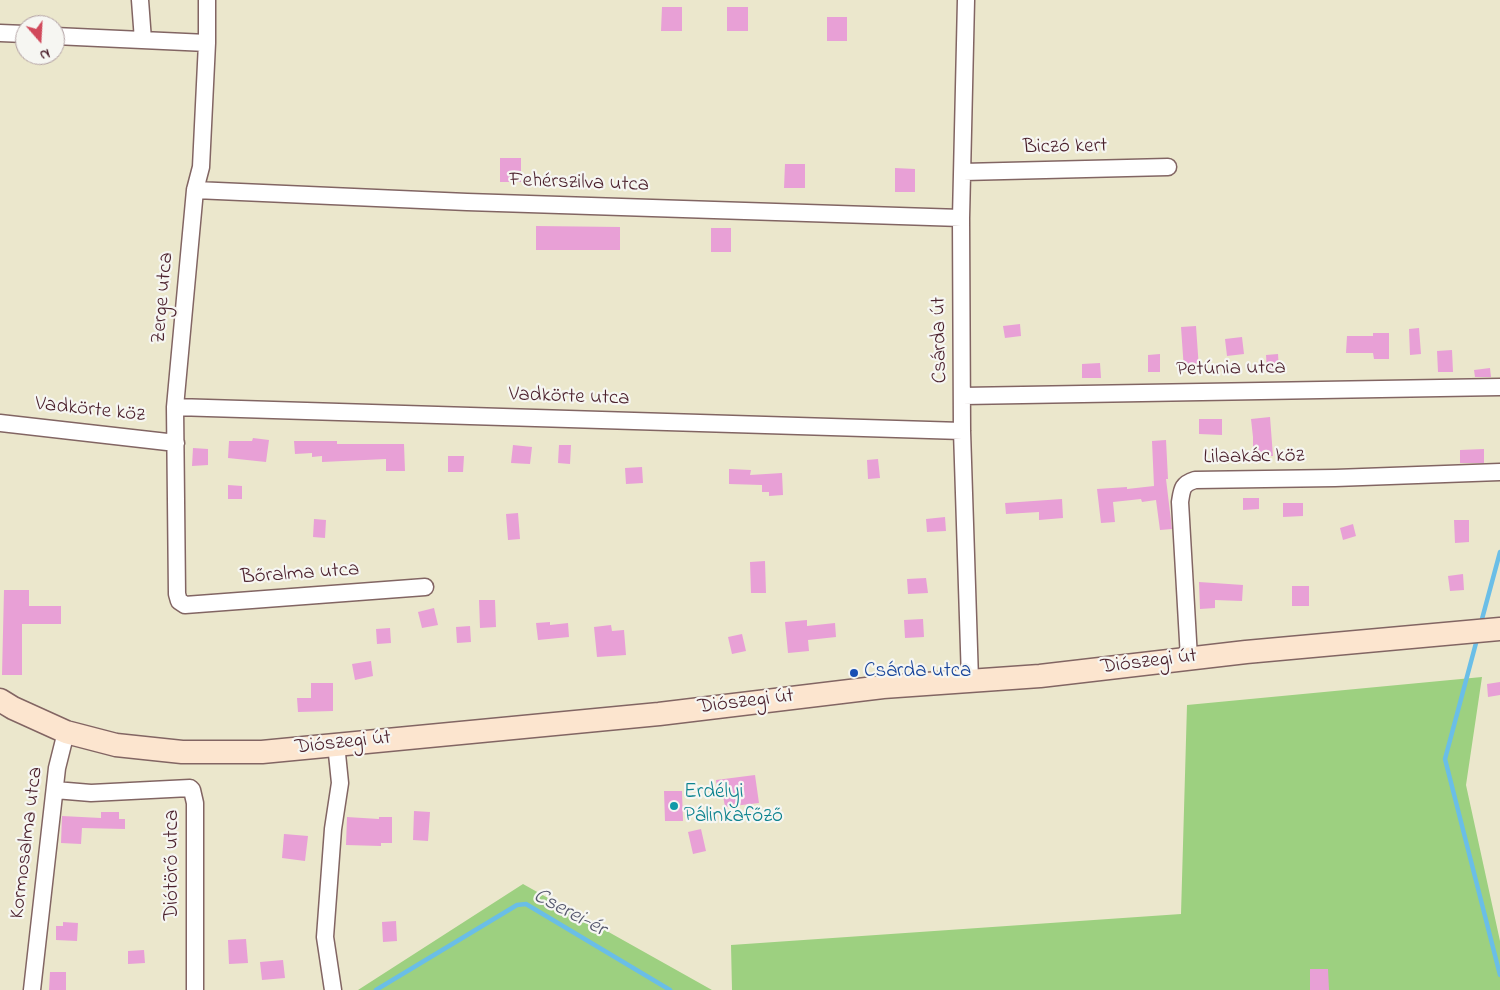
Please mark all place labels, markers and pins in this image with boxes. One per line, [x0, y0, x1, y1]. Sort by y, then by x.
place label: Csárda utca [864, 660, 971, 686]
marker: Csárda utca [848, 667, 860, 679]
place label: Erdélyi Pálinkafőző [684, 781, 783, 831]
marker: Erdélyi Pálinkafőző [668, 800, 680, 812]

